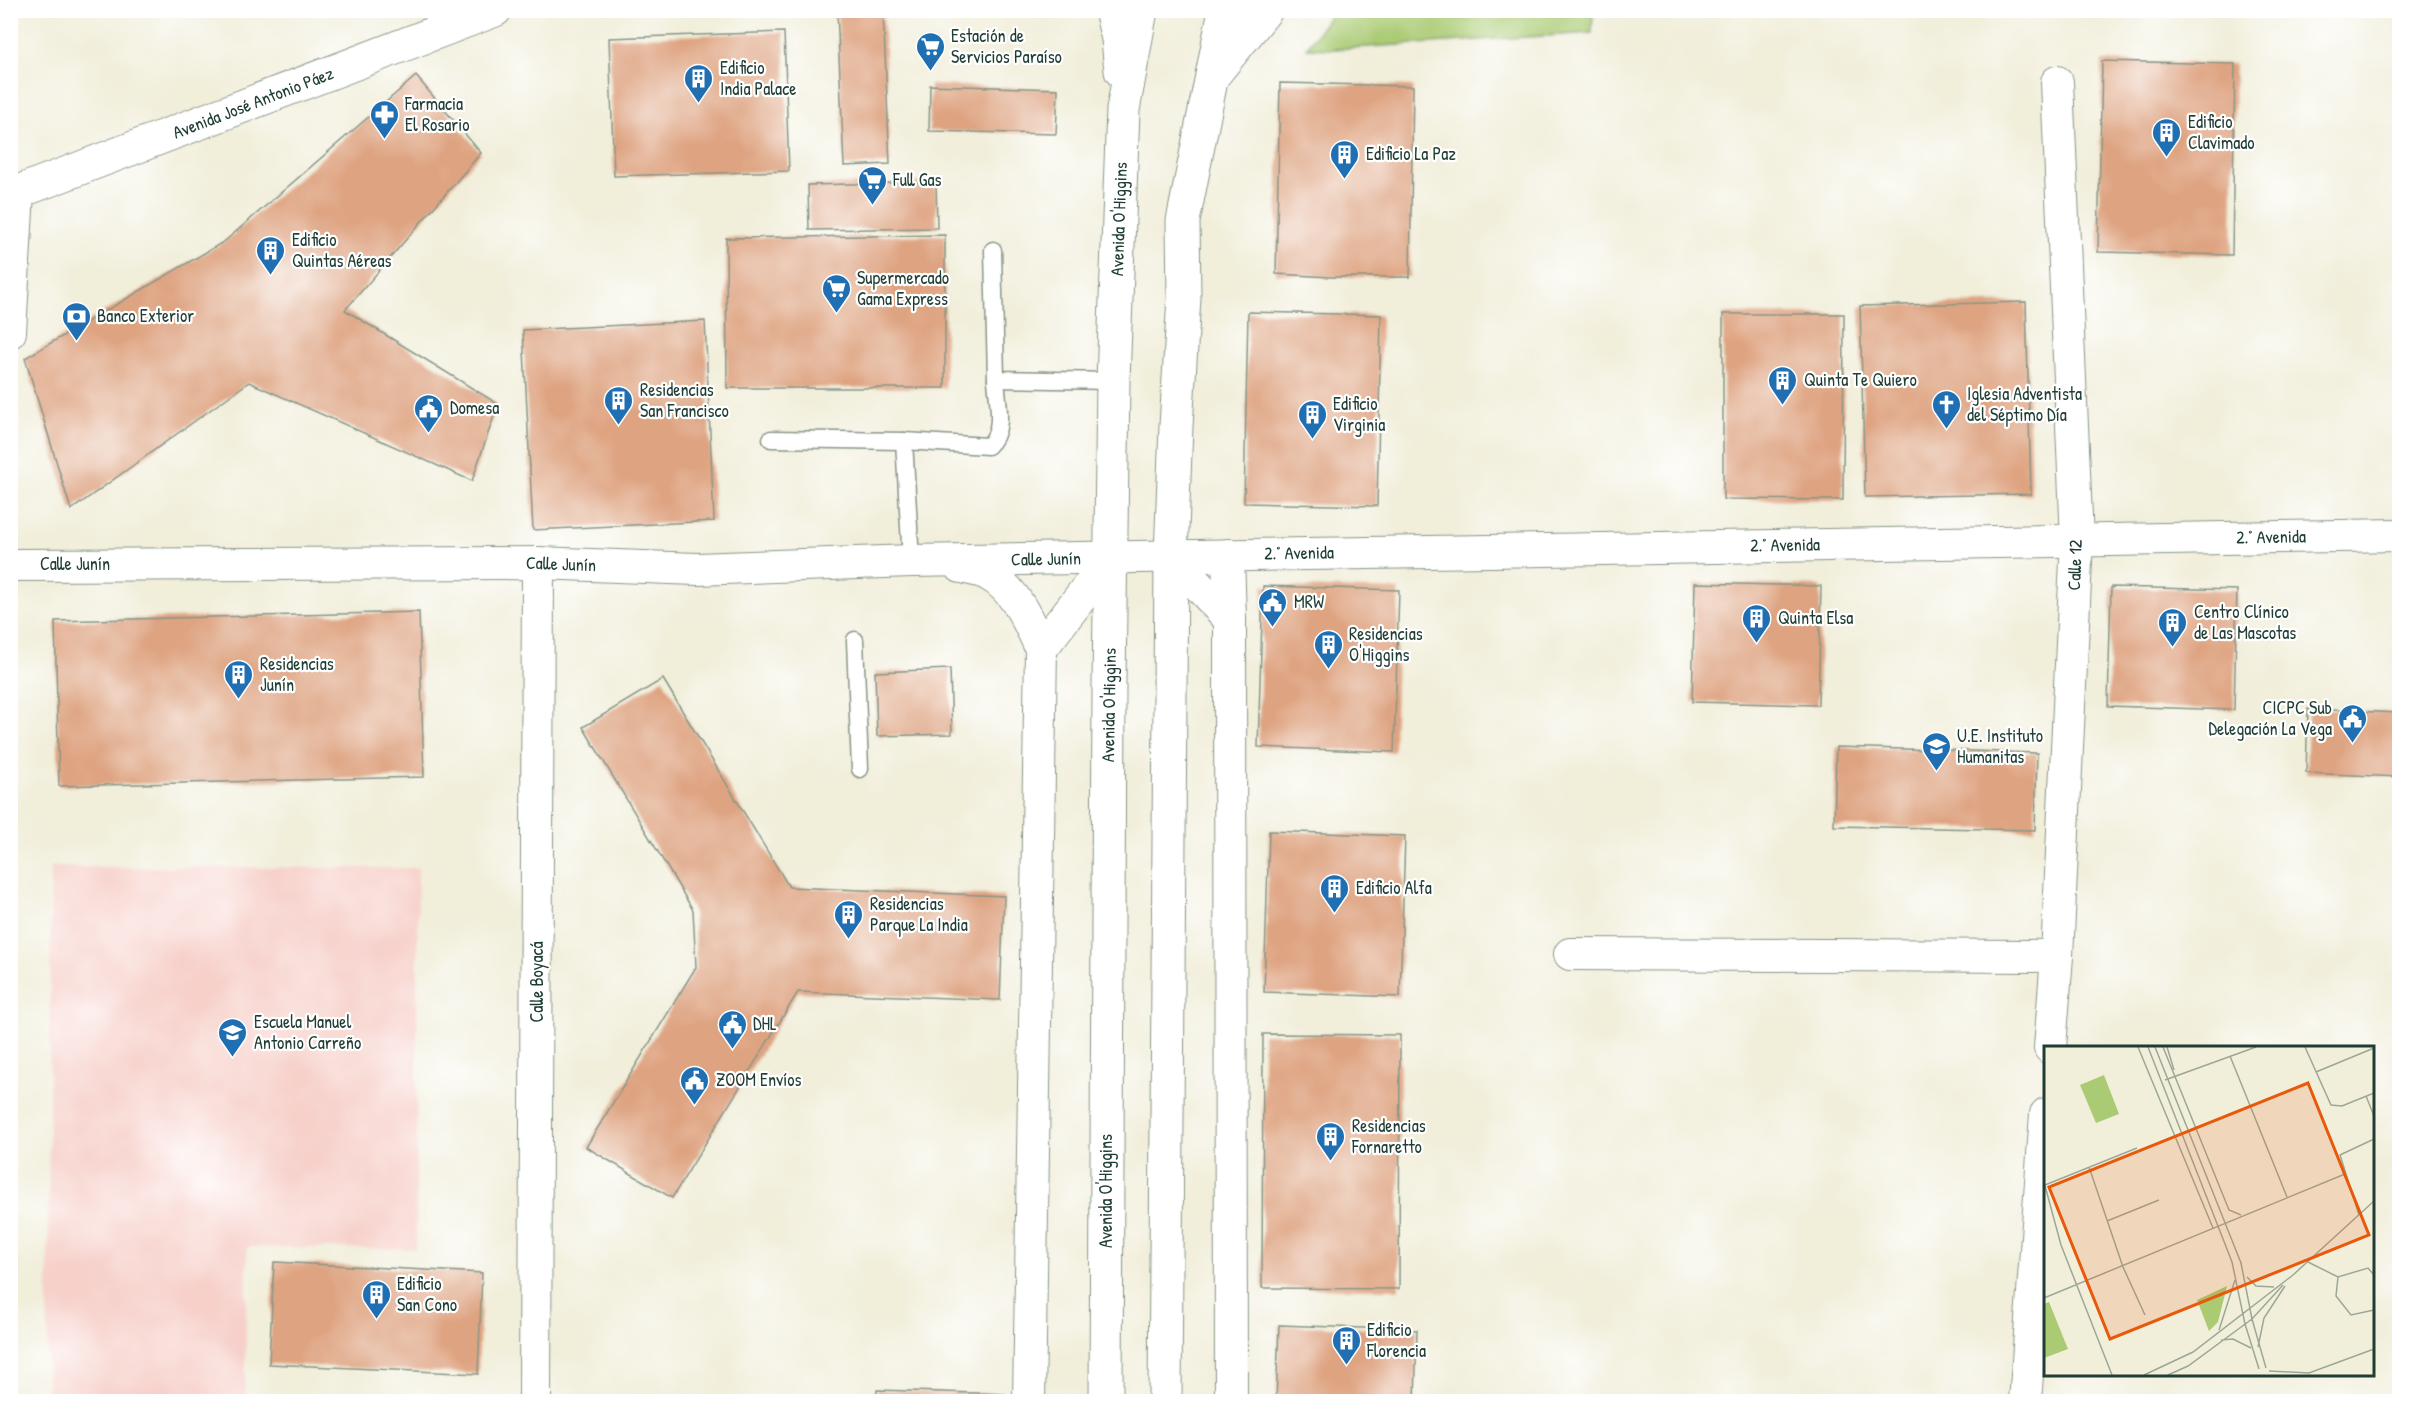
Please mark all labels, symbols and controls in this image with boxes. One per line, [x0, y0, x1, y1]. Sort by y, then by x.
place label: Estación de Servicios Paraíso [951, 23, 1062, 69]
supermarket icon: Estación de Servicios Paraíso [914, 30, 946, 72]
place label: Edificio India Palace [720, 55, 796, 101]
street label: Avenida José Antonio Páez [169, 60, 337, 145]
building icon: Edificio India Palace [683, 62, 715, 104]
place label: Farmacia El Rosario [404, 91, 470, 137]
pharmacy icon: Farmacia El Rosario [368, 98, 400, 140]
place label: Edificio Clavimado [2188, 109, 2255, 155]
building icon: Edificio Clavimado [2151, 116, 2183, 158]
building icon: Edificio La Paz [1329, 138, 1361, 180]
place label: Edificio La Paz [1366, 141, 1456, 166]
street label: Avenida O'Higgins [1104, 161, 1133, 276]
supermarket icon: Full Gas [856, 164, 888, 206]
place label: Full Gas [892, 167, 942, 192]
place label: Edificio Quintas Aéreas [292, 227, 392, 273]
building icon: Edificio Quintas Aéreas [255, 234, 287, 276]
place label: Supermercado Gama Express [857, 265, 949, 311]
supermarket icon: Supermercado Gama Express [820, 272, 852, 314]
bank icon: Banco Exterior [60, 300, 92, 342]
place label: Banco Exterior [97, 303, 194, 328]
building icon: Quinta Te Quiero [1767, 364, 1799, 406]
place label: Quinta Te Quiero [1804, 367, 1917, 392]
place label: Residencias San Francisco [640, 377, 729, 423]
place label: Iglesia Adventista del Séptimo Día [1967, 381, 2082, 427]
building icon: Residencias San Francisco [603, 384, 635, 426]
church icon: Iglesia Adventista del Séptimo Día [1930, 388, 1962, 430]
place label: Edificio Virginia [1333, 391, 1385, 437]
public building icon: Domesa [413, 392, 445, 434]
place label: Domesa [450, 395, 499, 420]
building icon: Edificio Virginia [1296, 398, 1328, 440]
street label: 2.° Avenida [2236, 523, 2306, 550]
street label: 2.° Avenida [1750, 531, 1820, 558]
street label: 2.° Avenida [1264, 539, 1334, 566]
street label: Calle 12 [2061, 539, 2088, 591]
street label: Calle Junín [1011, 545, 1081, 572]
street label: Calle Junín [526, 550, 597, 577]
street label: Calle Junín [40, 551, 110, 576]
public building icon: MRW [1257, 586, 1289, 628]
place label: MRW [1294, 589, 1324, 614]
place label: Centro Clínico de Las Mascotas [2194, 599, 2296, 645]
building icon: Quinta Elsa [1741, 602, 1773, 644]
place label: Quinta Elsa [1778, 605, 1853, 630]
building icon: Centro Clínico de Las Mascotas [2157, 606, 2189, 648]
place label: Residencias O'Higgins [1349, 621, 1423, 667]
building icon: Residencias O'Higgins [1312, 628, 1344, 670]
street label: Avenida O'Higgins [1095, 648, 1122, 762]
place label: Residencias Junín [260, 651, 334, 697]
building icon: Residencias Junín [223, 658, 255, 700]
place label: CICPC Sub Delegación La Vega [2208, 695, 2332, 741]
public building icon: CICPC Sub Delegación La Vega [2337, 702, 2369, 744]
place label: U.E. Instituto Humanitas [1957, 723, 2043, 769]
school or university icon: U.E. Instituto Humanitas [1920, 730, 1952, 772]
building icon: Edificio Alfa [1319, 872, 1351, 914]
place label: Edificio Alfa [1356, 875, 1432, 900]
place label: Residencias Parque La India [870, 891, 968, 937]
building icon: Residencias Parque La India [833, 898, 865, 940]
street label: Calle Boyacá [524, 941, 549, 1023]
public building icon: DHL [716, 1008, 748, 1050]
place label: Escuela Manuel Antonio Carreño [254, 1009, 361, 1055]
place label: DHL [753, 1011, 777, 1036]
school or university icon: Escuela Manuel Antonio Carreño [217, 1016, 249, 1058]
inset map [2044, 1046, 2374, 1376]
public building icon: ZOOM Envíos [679, 1064, 711, 1106]
place label: ZOOM Envíos [716, 1067, 802, 1092]
place label: Residencias Fornaretto [1351, 1113, 1426, 1159]
building icon: Residencias Fornaretto [1315, 1120, 1347, 1162]
street label: Avenida O'Higgins [1093, 1134, 1118, 1248]
place label: Edificio San Cono [397, 1271, 457, 1317]
building icon: Edificio San Cono [360, 1278, 392, 1320]
place label: Edificio Florencia [1366, 1317, 1426, 1363]
building icon: Edificio Florencia [1330, 1324, 1362, 1366]

